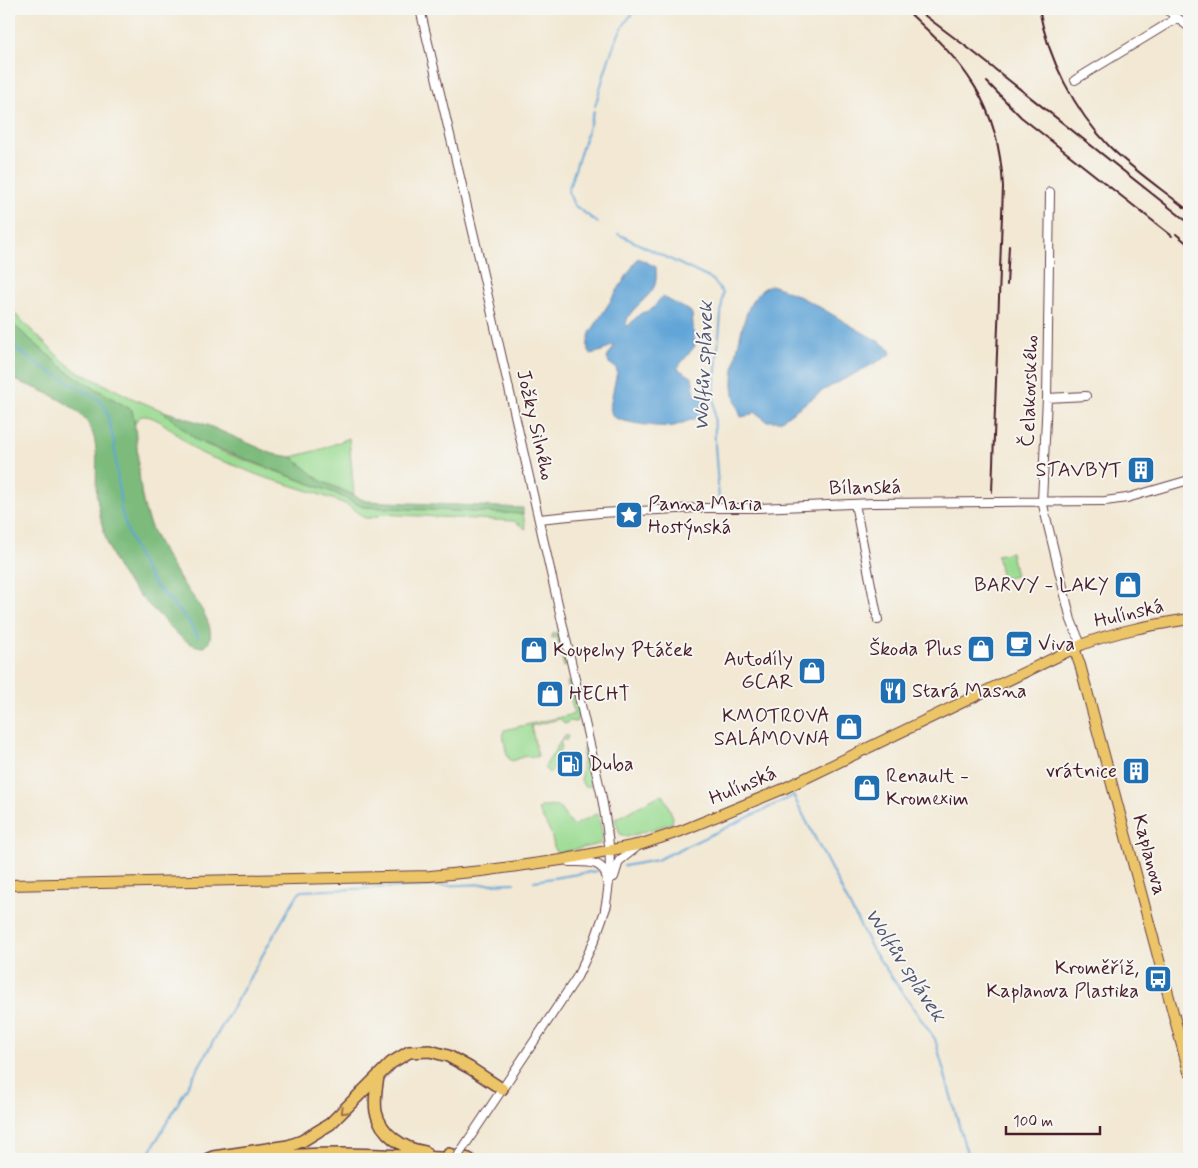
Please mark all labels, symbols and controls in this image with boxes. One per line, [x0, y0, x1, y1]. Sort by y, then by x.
water label: Wolfův splávek [688, 299, 720, 432]
street label: Čelakovského [1015, 335, 1045, 447]
street label: Jožky Silného [509, 367, 561, 483]
building icon: STAVBYT [1126, 455, 1156, 485]
place label: STAVBYT [1036, 457, 1122, 484]
street label: Bílanská [829, 474, 901, 502]
place label: Panna Maria Hostýnská [648, 491, 763, 541]
place icon: Panna Maria Hostýnská [614, 500, 644, 530]
shop icon: BARVY - LAKY [1113, 570, 1143, 600]
place label: BARVY - LAKY [974, 572, 1109, 599]
street label: Hulínská [1091, 593, 1167, 635]
cafe icon: Viva [1004, 629, 1034, 659]
place label: Viva [1038, 631, 1075, 658]
shop icon: Škoda Plus [966, 634, 996, 664]
shop icon: Koupelny Ptáček [519, 635, 549, 665]
place label: Škoda Plus [869, 636, 962, 663]
place label: Koupelny Ptáček [553, 637, 693, 664]
place label: Autodíly GCAR [724, 646, 793, 696]
shop icon: Autodíly GCAR [797, 656, 827, 686]
restaurant icon: Stará Masna [878, 676, 908, 706]
place label: Stará Masna [912, 678, 1027, 705]
shop icon: HECHT [535, 679, 565, 709]
place label: HECHT [569, 681, 630, 708]
place label: KMOTROVA SALÁMOVNA [714, 703, 830, 753]
shop icon: KMOTROVA SALÁMOVNA [834, 712, 864, 742]
fuel station icon: Duba [555, 749, 585, 779]
place label: Duba [589, 751, 634, 778]
building icon: vrátnice [1121, 756, 1151, 786]
place label: vrátnice [1046, 758, 1117, 785]
street label: Hulínská [705, 760, 781, 812]
place label: Renault - Kromexim [886, 763, 969, 813]
shop icon: Renault - Kromexim [852, 773, 882, 803]
street label: Kaplanova [1125, 812, 1173, 898]
water label: Wolfův splávek [858, 903, 953, 1028]
place label: Kroměříž, Kaplanova Plastika [986, 955, 1139, 1005]
bus stop icon: Kroměříž, Kaplanova Plastika [1143, 964, 1173, 994]
scale bar [1006, 1103, 1099, 1135]
one-way arrow [341, 1105, 350, 1114]
text: 100 m [1013, 1112, 1053, 1132]

